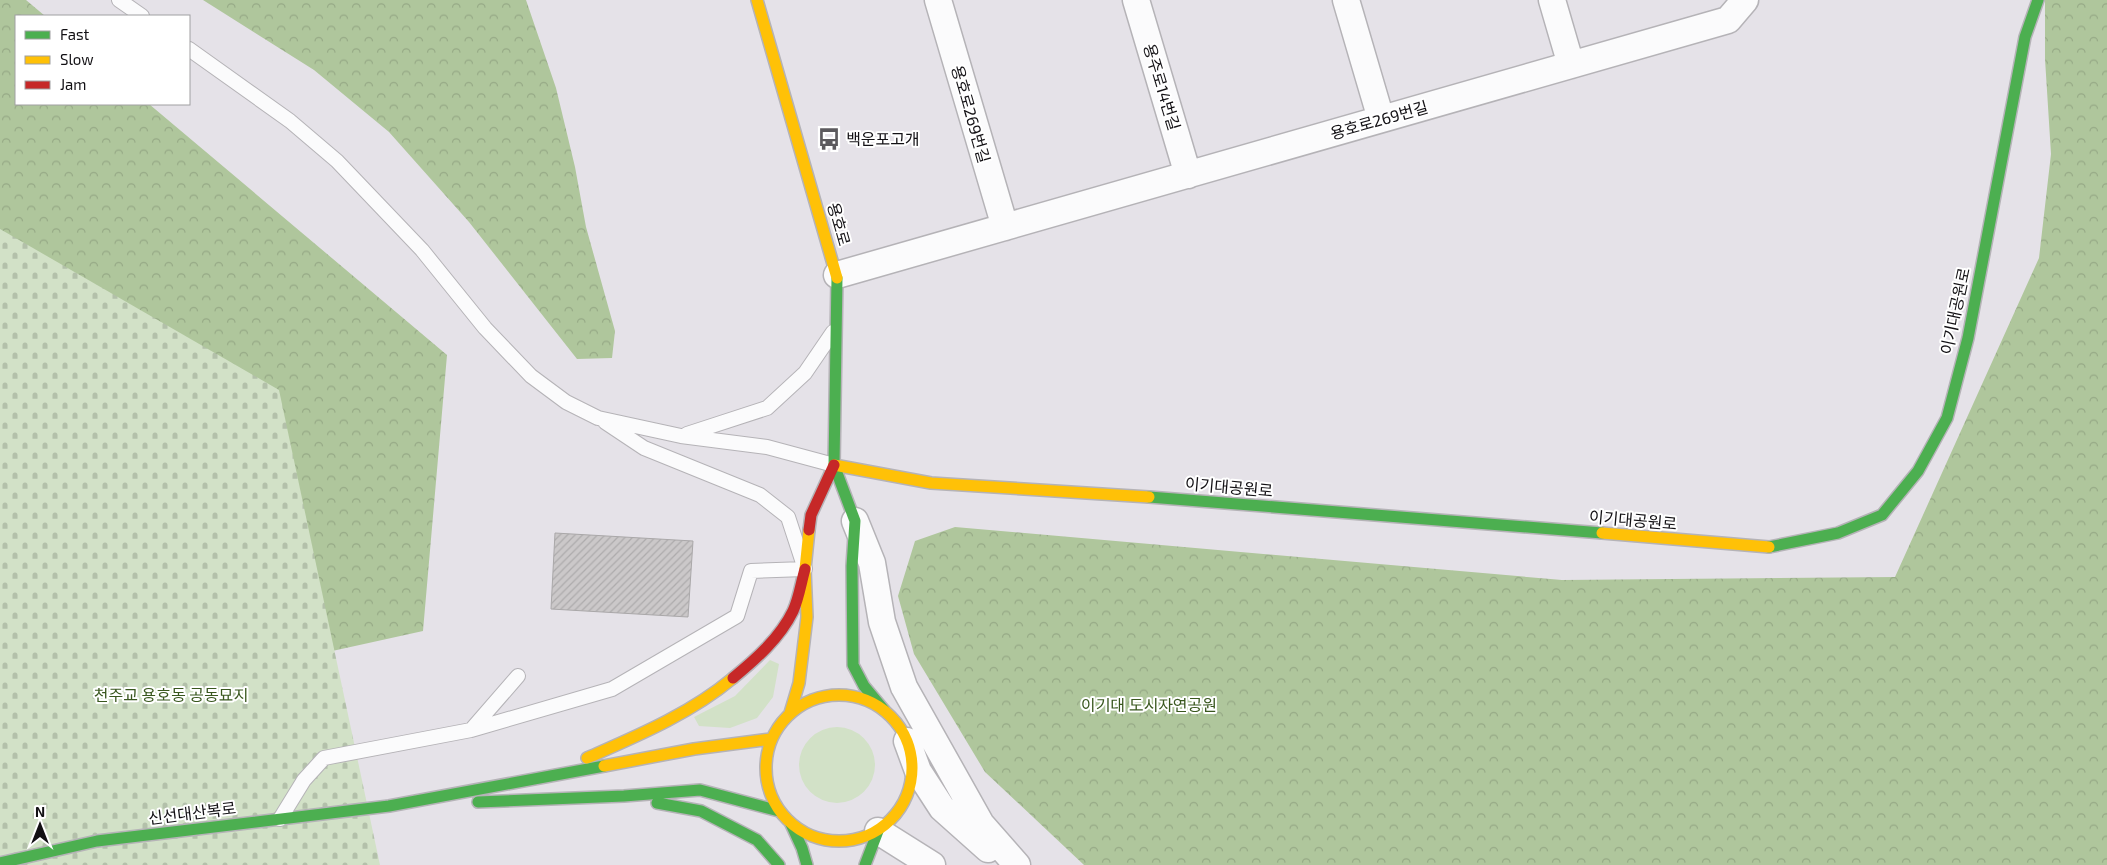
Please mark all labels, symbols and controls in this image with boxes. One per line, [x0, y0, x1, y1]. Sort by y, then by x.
legend [15, 15, 190, 105]
text: Fast [60, 25, 90, 43]
street label: 용주로14번길 [1140, 41, 1185, 133]
text: Slow [60, 50, 94, 68]
street label: 용호로269번길 [948, 63, 995, 165]
text: Jam [60, 75, 86, 93]
street label: 용호로269번길 [1328, 96, 1430, 143]
bus stop icon: 백운포고개 [816, 126, 842, 152]
place label: 백운포고개 [846, 129, 920, 148]
street label: 용호로 [824, 200, 855, 248]
street label: 이기대공원로 [1936, 265, 1973, 356]
street label: 이기대공원로 [1184, 473, 1274, 500]
street label: 이기대공원로 [1588, 506, 1678, 533]
park label: 천주교 용호동 공동묘지 [94, 685, 248, 704]
park label: 이기대 도시자연공원 [1081, 695, 1217, 714]
street label: 신선대산복로 [147, 798, 237, 827]
north arrow [15, 800, 65, 850]
text: N [35, 803, 45, 820]

